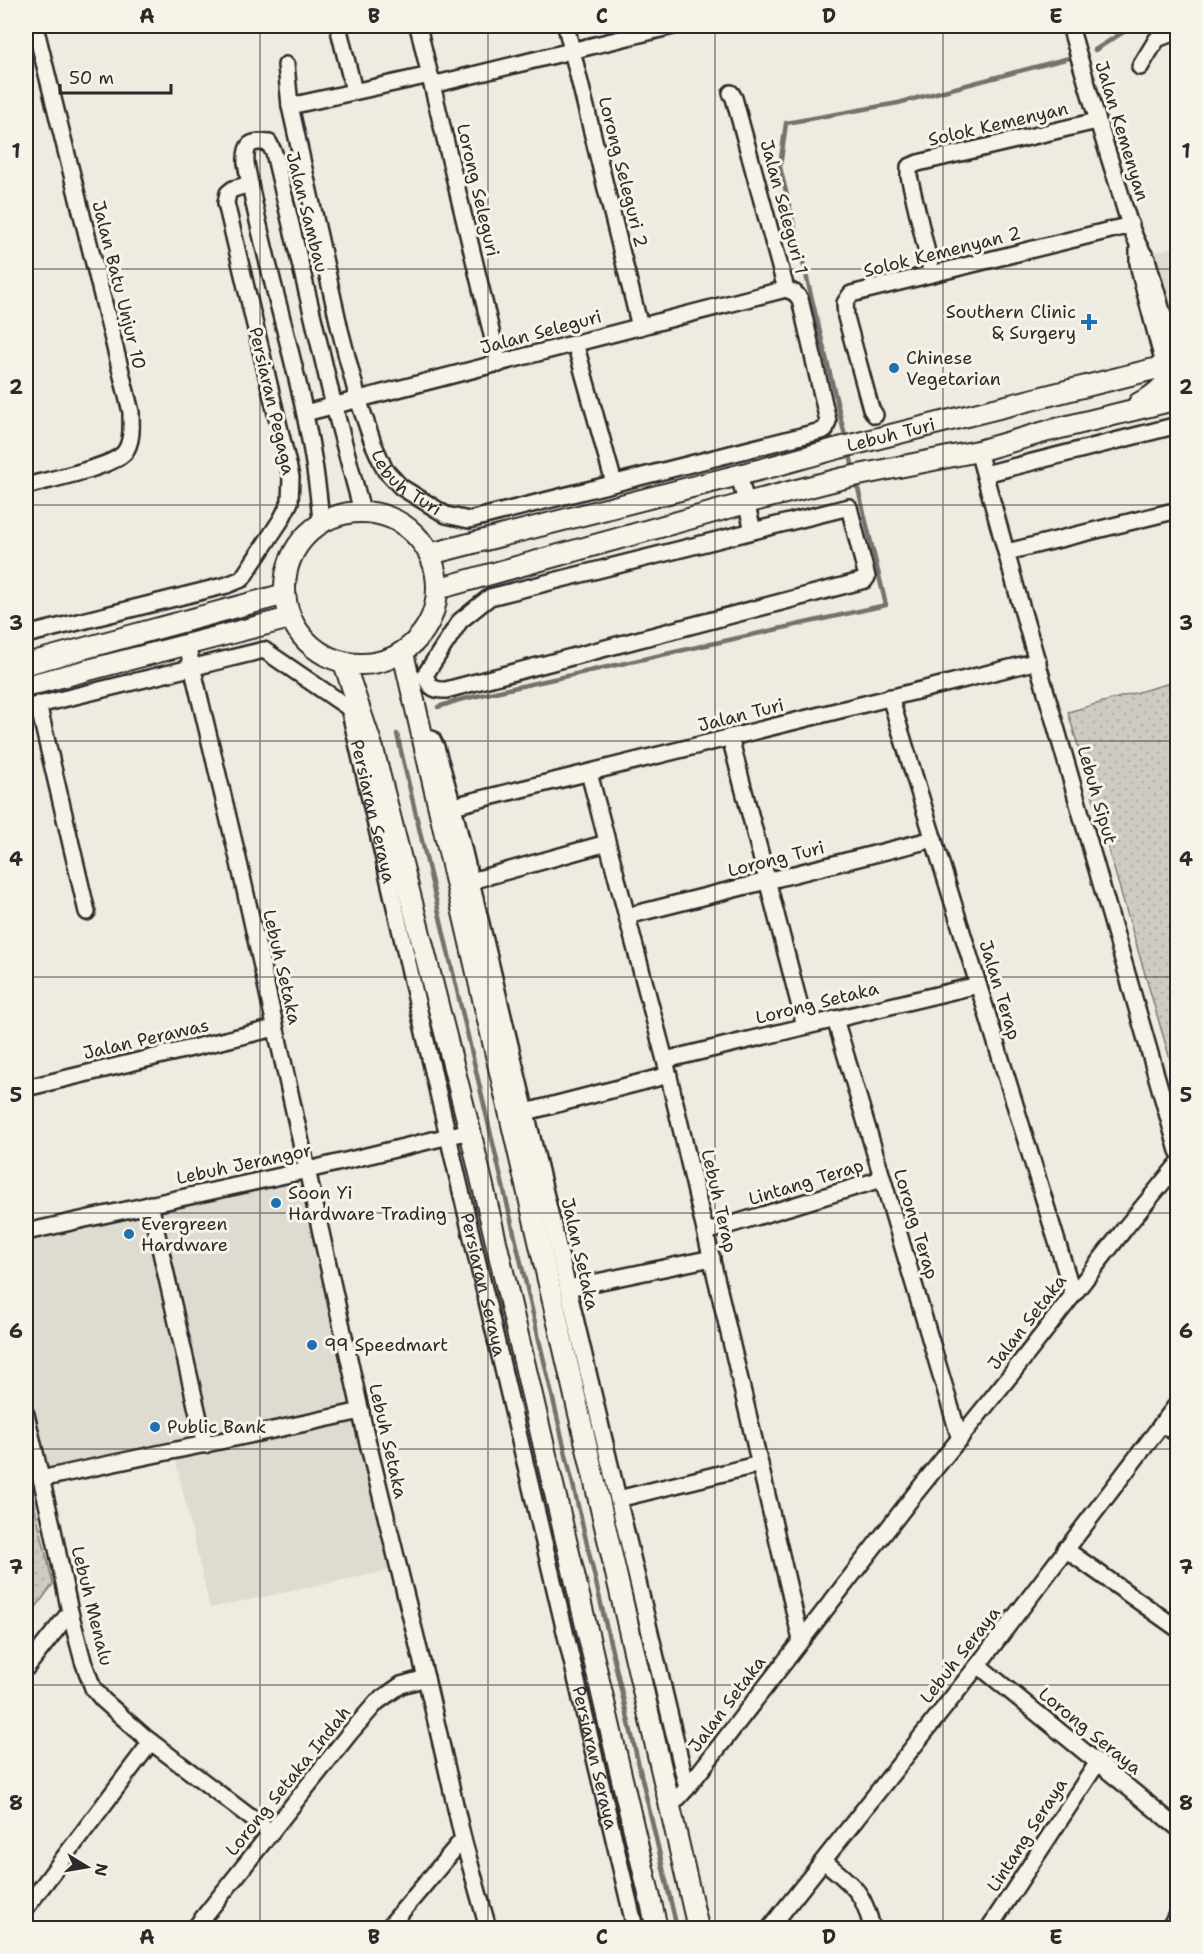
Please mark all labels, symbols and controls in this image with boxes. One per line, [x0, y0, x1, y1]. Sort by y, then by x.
text: A [139, 3, 155, 29]
text: B [368, 3, 380, 29]
text: C [596, 3, 608, 29]
text: D [822, 3, 836, 29]
text: E [1049, 3, 1063, 29]
scale bar [60, 57, 171, 95]
street label: Jalan Kemenyan [1089, 58, 1155, 204]
text: 50 m [69, 66, 114, 90]
street label: Lorong Seleguri 2 [593, 94, 653, 250]
street label: Solok Kemenyan [926, 96, 1070, 152]
street label: Lorong Seleguri [451, 121, 505, 259]
street label: Jalan Seleguri 1 [755, 137, 813, 277]
text: 1 [11, 138, 21, 164]
text: 1 [1181, 138, 1191, 164]
street label: Jalan Sambau [280, 149, 334, 275]
street label: Jalan Batu Unjur 10 [86, 198, 152, 372]
street label: Solok Kemenyan 2 [861, 221, 1023, 283]
place label: Southern Clinic & Surgery [946, 300, 1076, 345]
street label: Jalan Seleguri [478, 304, 604, 360]
marker: Southern Clinic & Surgery [1080, 313, 1098, 331]
street label: Persiaran Pegaga [243, 325, 301, 477]
place label: Chinese Vegetarian [906, 346, 1001, 391]
marker: Chinese Vegetarian [887, 361, 901, 375]
text: 2 [9, 374, 23, 400]
text: 2 [1179, 374, 1193, 400]
street label: Lebuh Turi [844, 412, 938, 458]
street label: Lebuh Turi [365, 446, 446, 521]
text: 3 [9, 610, 23, 636]
text: 3 [1179, 610, 1193, 636]
street label: Jalan Turi [695, 693, 787, 737]
street label: Persiaran Seraya [345, 737, 401, 885]
street label: Lebuh Siput [1072, 743, 1123, 847]
street label: Lorong Turi [725, 835, 827, 883]
text: 4 [9, 846, 23, 872]
text: 4 [1179, 846, 1193, 872]
street label: Lebuh Setaka [257, 907, 307, 1027]
street label: Jalan Terap [973, 937, 1027, 1043]
street label: Lorong Setaka [753, 976, 881, 1030]
street label: Jalan Perawas [81, 1013, 211, 1065]
text: 5 [10, 1082, 22, 1108]
text: 5 [1180, 1082, 1192, 1108]
street label: Lebuh Jerangor [174, 1138, 314, 1190]
street label: Lebuh Terap [695, 1147, 743, 1255]
street label: Lintang Terap [746, 1153, 866, 1211]
street label: Lorong Terap [888, 1166, 944, 1282]
place label: Soon Yi Hardware Trading [288, 1181, 447, 1226]
street label: Jalan Setaka [555, 1195, 605, 1313]
marker: Soon Yi Hardware Trading [269, 1196, 283, 1210]
street label: Persiaran Seraya [455, 1211, 512, 1359]
place label: Evergreen Hardware [141, 1212, 228, 1257]
marker: Evergreen Hardware [122, 1227, 136, 1241]
street label: Jalan Setaka [982, 1269, 1072, 1375]
text: 6 [9, 1318, 23, 1344]
text: 6 [1179, 1318, 1193, 1344]
place label: 99 Speedmart [324, 1333, 448, 1357]
marker: 99 Speedmart [305, 1338, 319, 1352]
street label: Lebuh Setaka [363, 1381, 413, 1501]
place label: Public Bank [167, 1415, 266, 1439]
marker: Public Bank [148, 1420, 162, 1434]
street label: Lebuh Menalu [66, 1544, 118, 1668]
text: 7 [9, 1554, 23, 1580]
text: 7 [1179, 1554, 1193, 1580]
street label: Lebuh Seraya [914, 1601, 1006, 1709]
street label: Jalan Setaka [683, 1651, 771, 1757]
street label: Lorong Seraya [1034, 1682, 1146, 1780]
street label: Persiaran Seraya [566, 1684, 623, 1832]
street label: Lorong Setaka Indah [220, 1701, 356, 1861]
street label: Lintang Seraya [981, 1774, 1073, 1896]
text: 8 [9, 1790, 23, 1816]
text: 8 [1179, 1790, 1193, 1816]
north arrow [57, 1837, 117, 1897]
text: N [90, 1862, 113, 1878]
text: A [139, 1924, 155, 1950]
text: B [368, 1924, 380, 1950]
text: C [596, 1924, 608, 1950]
text: D [822, 1924, 836, 1950]
text: E [1049, 1924, 1063, 1950]

